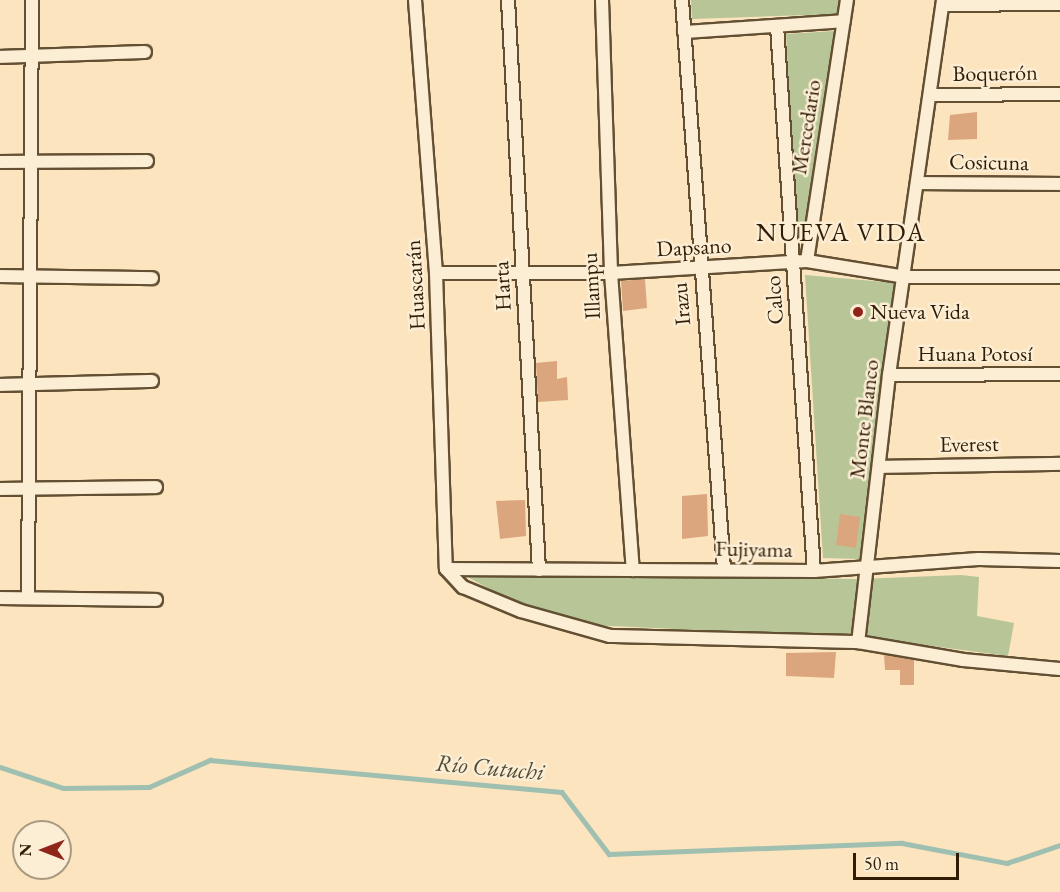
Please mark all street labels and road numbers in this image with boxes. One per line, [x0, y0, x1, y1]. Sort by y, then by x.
street label: Boquerón [952, 59, 1038, 87]
street label: Mercedario [785, 78, 827, 176]
street label: Cosicuna [949, 148, 1029, 176]
street label: Dapsano [656, 232, 732, 262]
street label: Huascarán [399, 239, 431, 331]
street label: Illampu [576, 252, 606, 320]
street label: Harta [488, 261, 516, 311]
street label: Calco [759, 275, 789, 325]
street label: Irazu [666, 281, 696, 327]
street label: Huana Potosí [917, 341, 1033, 367]
street label: Monte Blanco [844, 358, 884, 480]
street label: Everest [939, 430, 999, 458]
street label: Fujiyama [715, 535, 793, 563]

